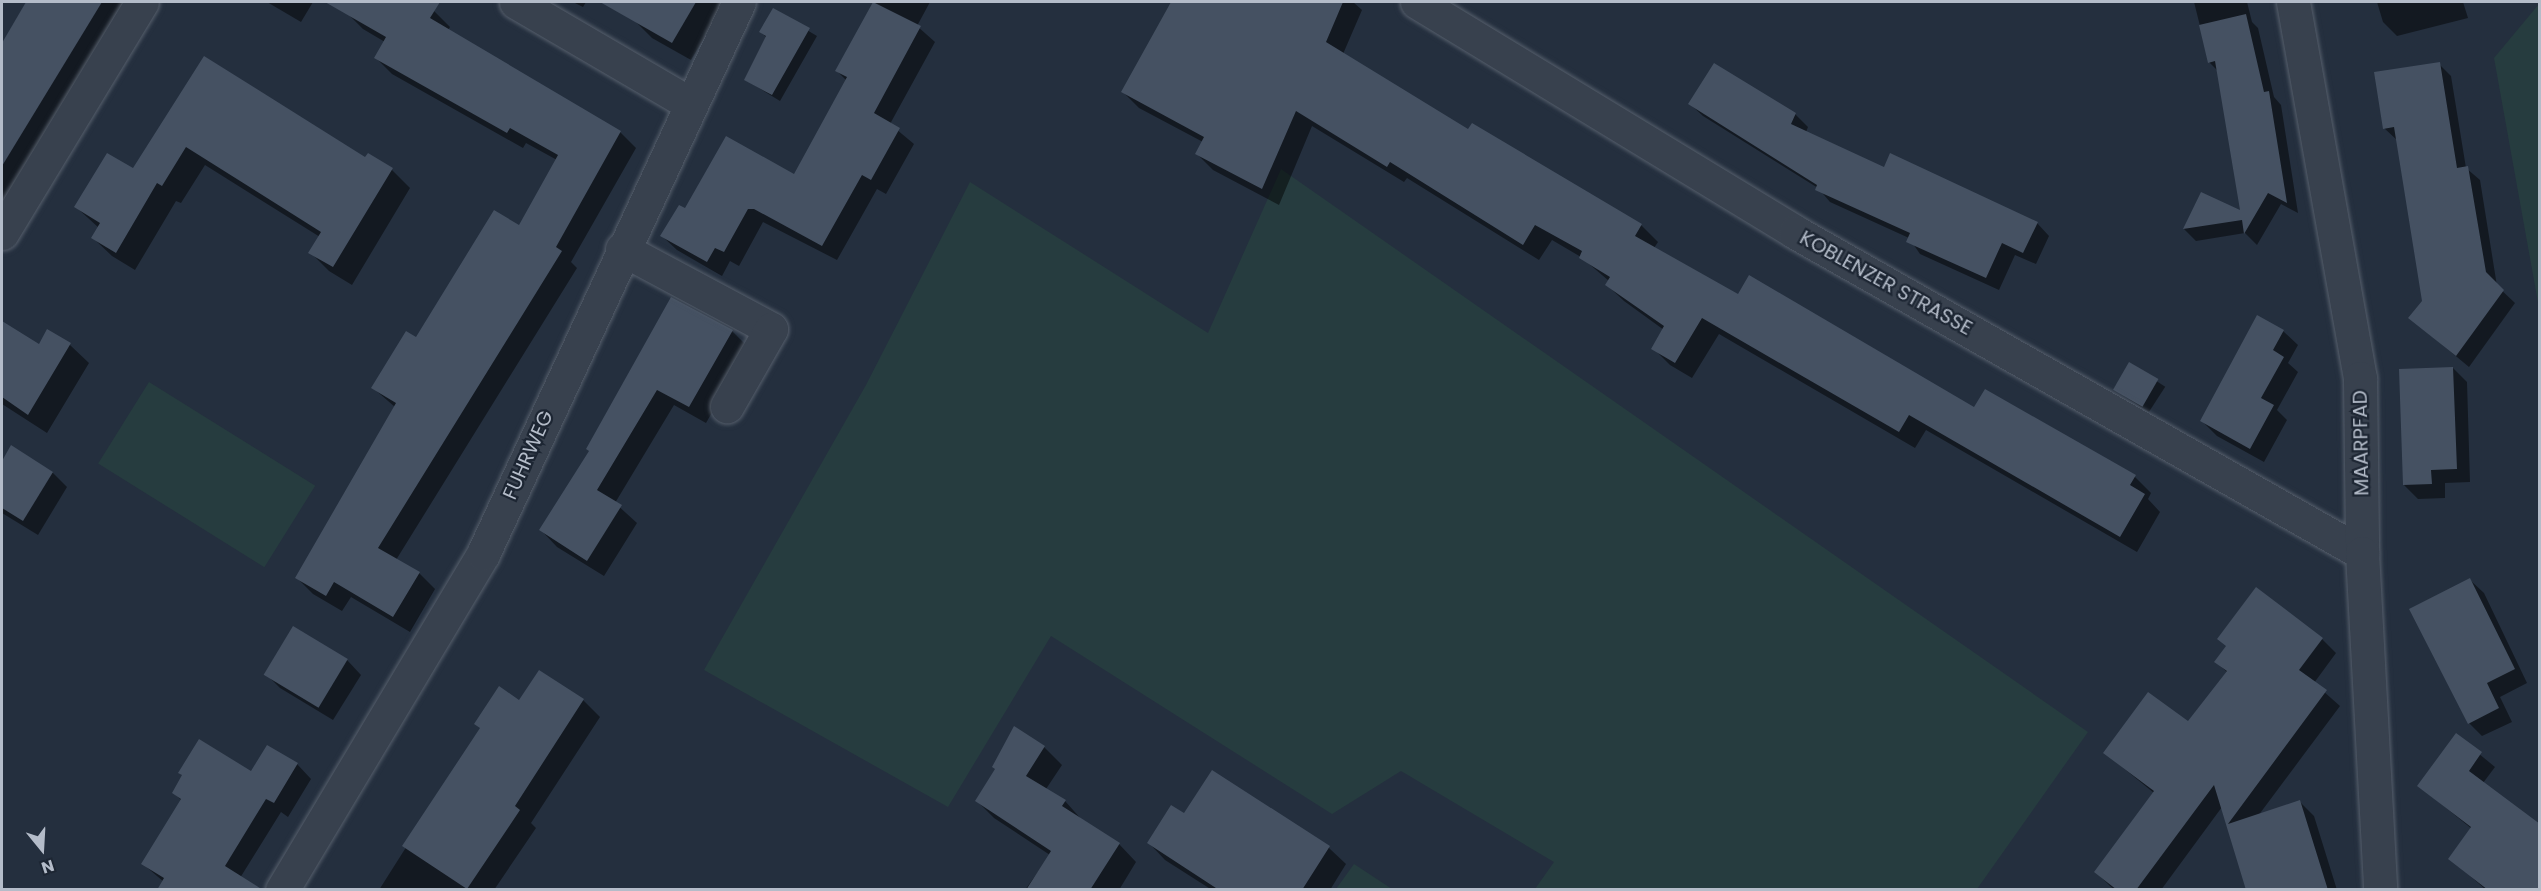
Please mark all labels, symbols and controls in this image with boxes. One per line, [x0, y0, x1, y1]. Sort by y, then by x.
street label: KOBLENZER STRASSE [1796, 226, 1976, 340]
street label: MAARPFAD [2348, 390, 2374, 496]
street label: FUHRWEG [498, 407, 558, 503]
north arrow [12, 819, 72, 879]
text: N [38, 854, 57, 879]

